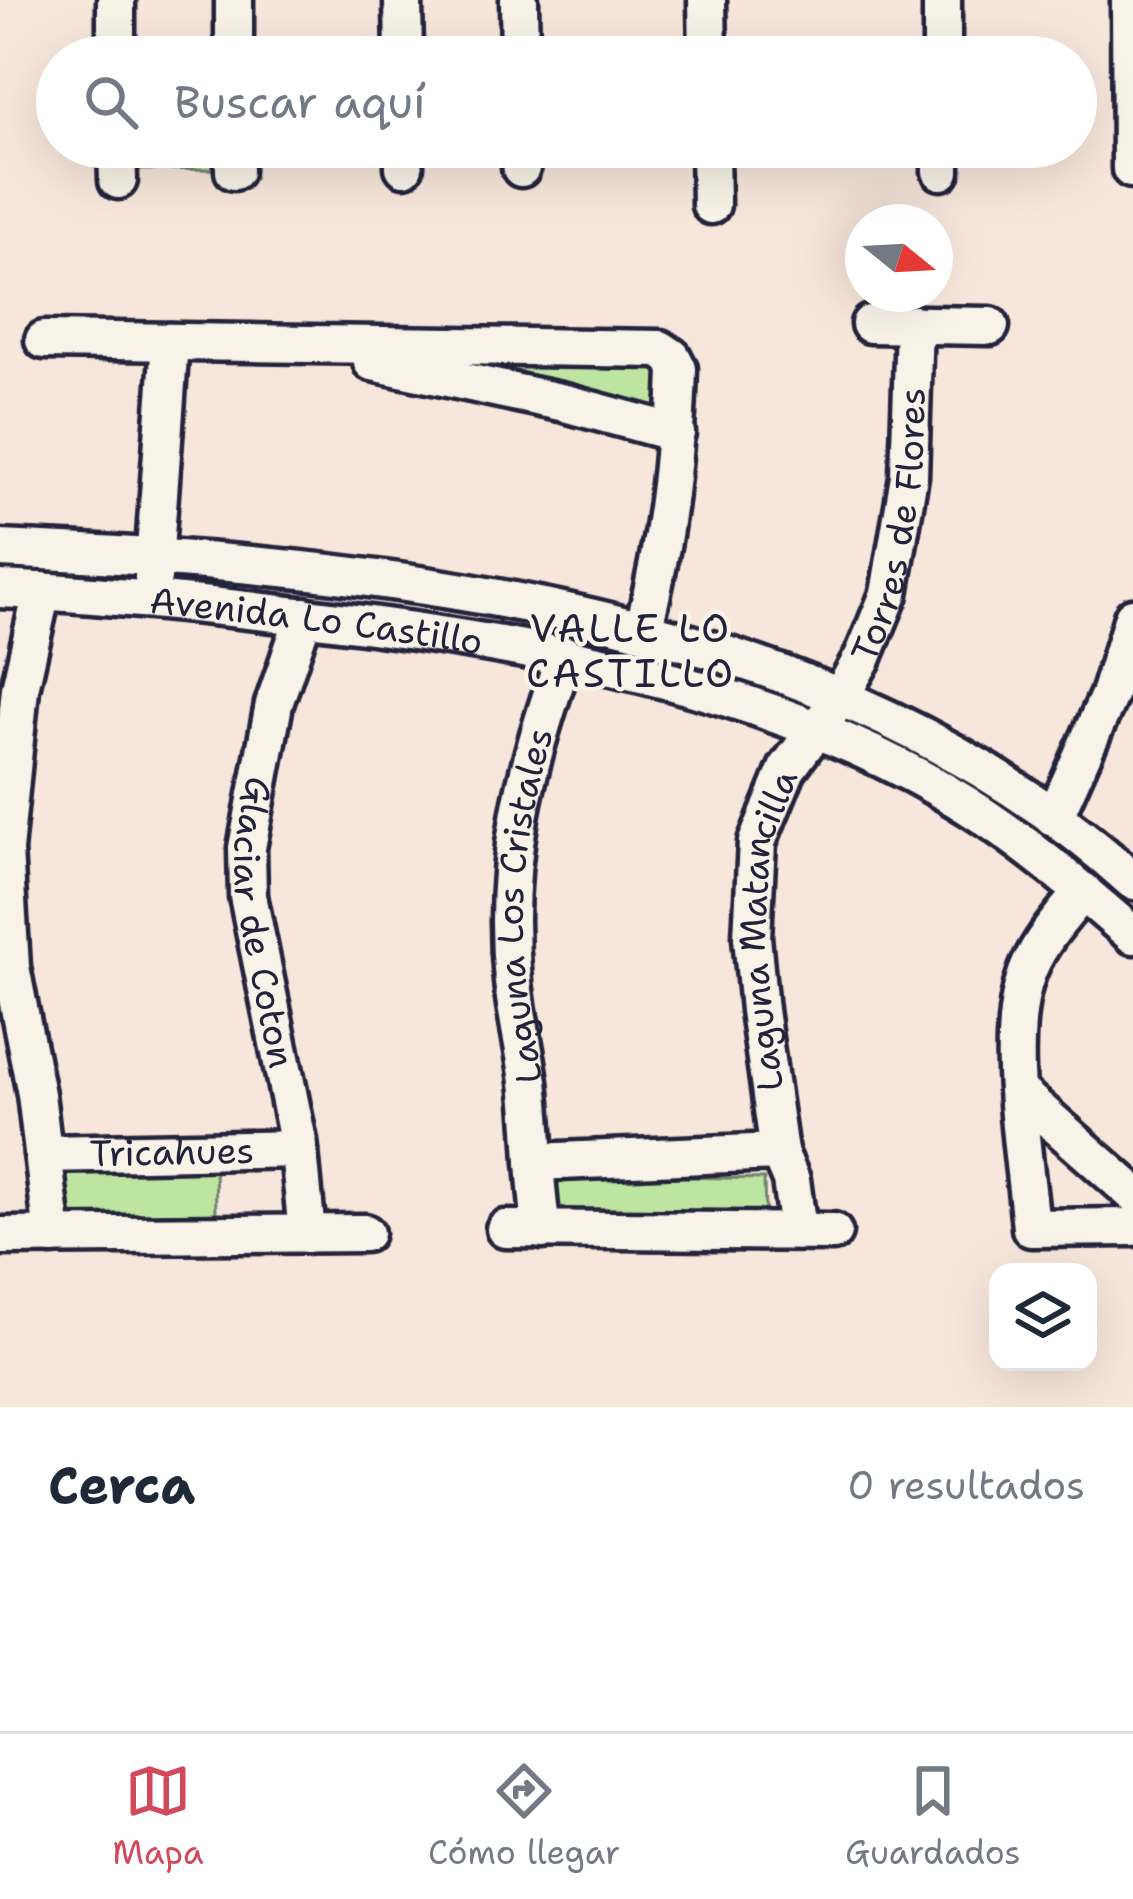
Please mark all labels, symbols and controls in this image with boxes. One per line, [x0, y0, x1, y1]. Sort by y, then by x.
search box [36, 36, 1097, 168]
icon: search [78, 69, 144, 135]
text: Buscar aquí [174, 72, 426, 132]
north arrow [845, 204, 953, 312]
street label: Torres de Flores [839, 387, 936, 669]
street label: Avenida Lo Castillo [148, 575, 486, 666]
district label: VALLE LO CASTILLO [526, 602, 736, 699]
street label: Laguna Los Cristales [485, 722, 564, 1087]
street label: Laguna Matancilla [727, 762, 809, 1094]
street label: Glaciar de Coton [222, 773, 307, 1072]
street label: Tricahues [89, 1125, 255, 1178]
map controls [989, 1263, 1097, 1371]
button: layers [989, 1263, 1097, 1371]
text: Cerca [48, 1451, 195, 1519]
text: 0 resultados [847, 1459, 1085, 1511]
tab: Mapa [112, 1758, 204, 1875]
tab: Cómo llegar [428, 1758, 620, 1875]
tab: Guardados [845, 1758, 1021, 1875]

